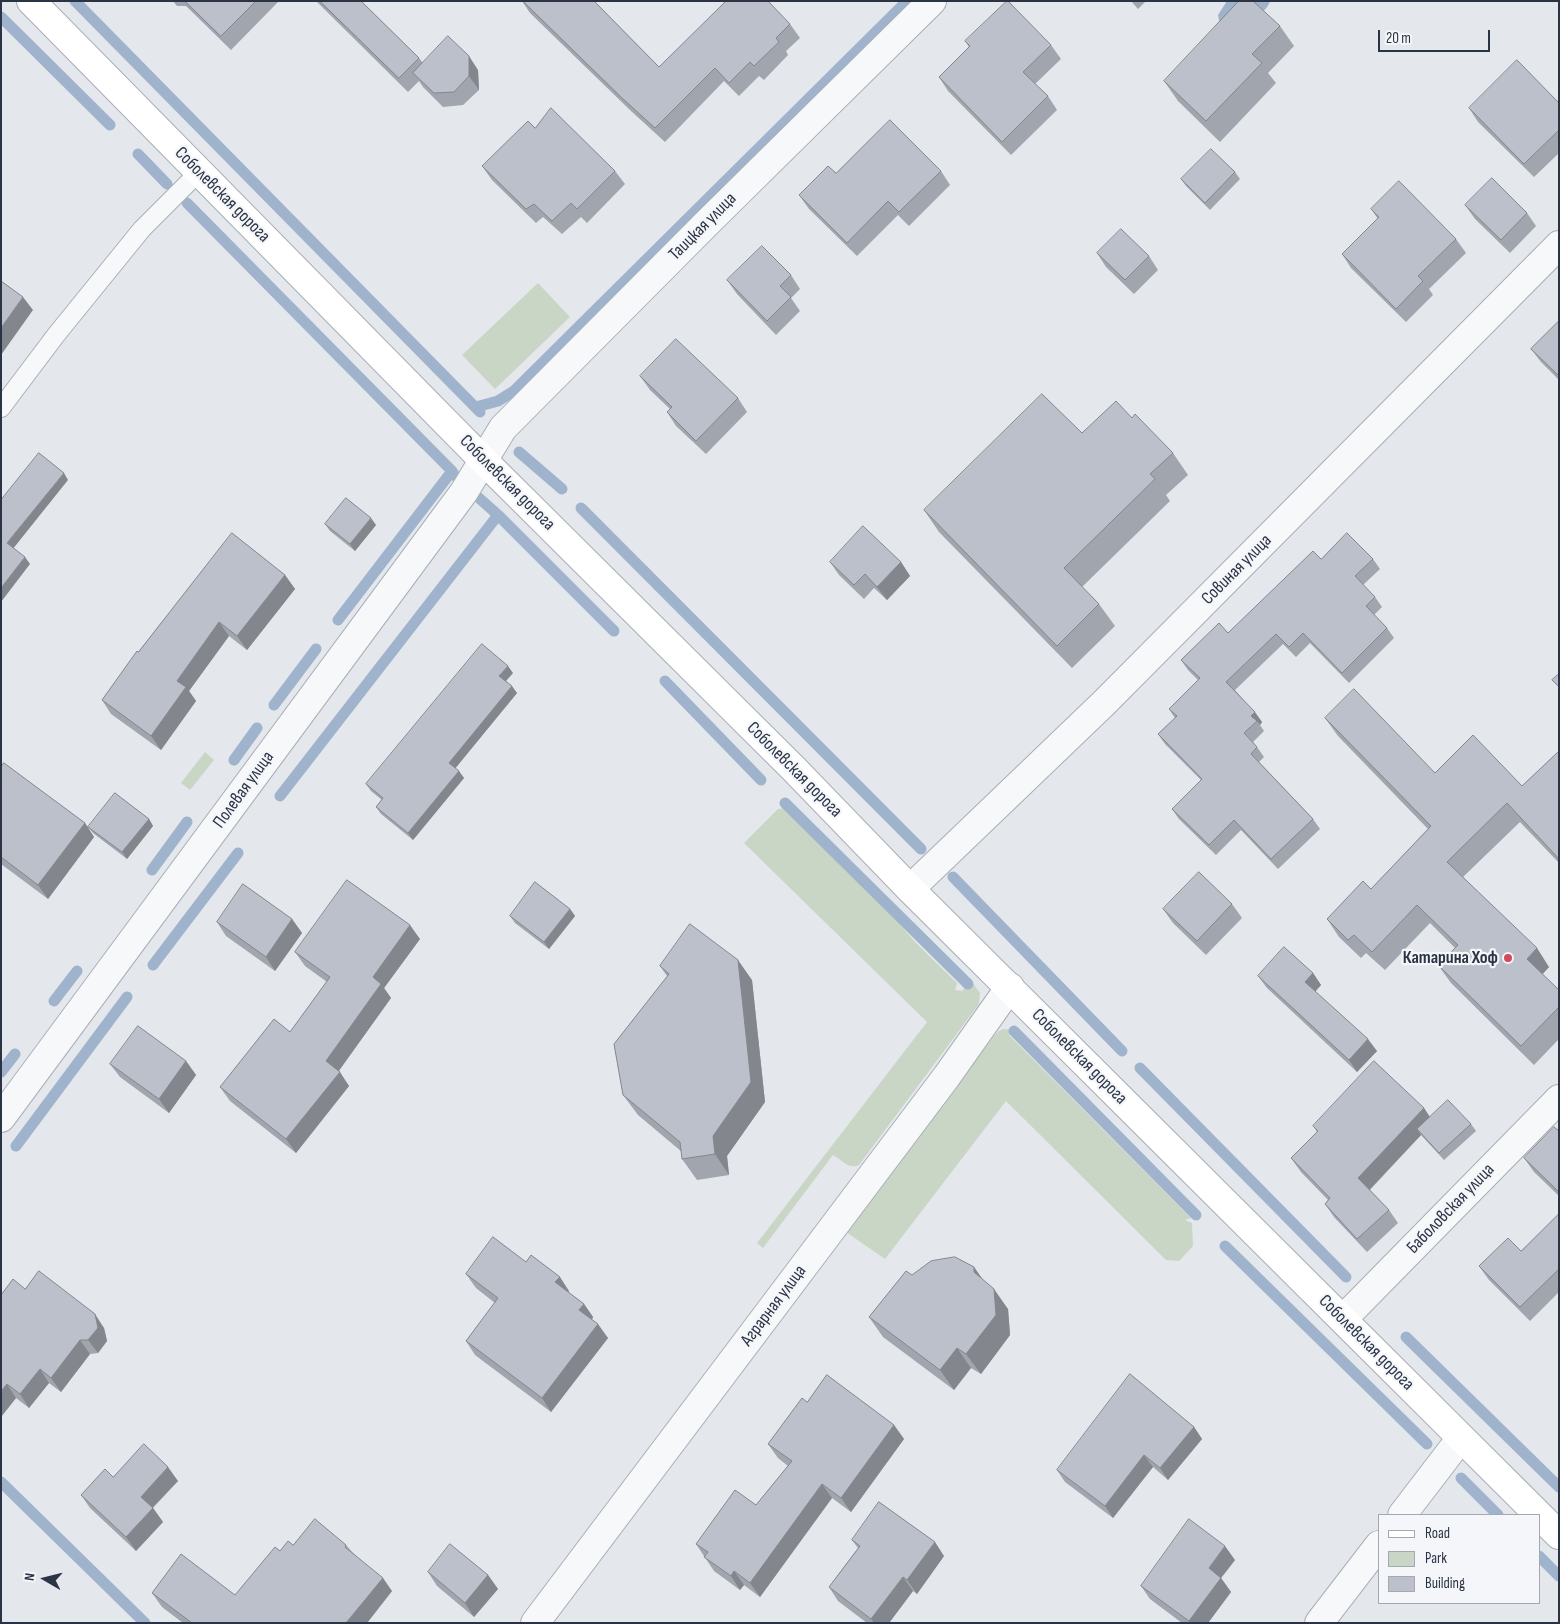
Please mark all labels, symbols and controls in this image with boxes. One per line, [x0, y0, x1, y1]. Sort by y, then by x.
scale bar [1380, 20, 1492, 52]
text: 20 m [1386, 29, 1411, 48]
street label: Соболевская дорога [170, 143, 274, 247]
street label: Таицкая улица [665, 189, 741, 265]
street label: Соболевская дорога [455, 431, 559, 535]
street label: Совиная улица [1197, 530, 1277, 610]
street label: Соболевская дорога [742, 718, 846, 822]
street label: Полевая улица [209, 747, 279, 833]
place label: Катарина Хоф [1403, 947, 1498, 969]
marker: Катарина Хоф [1502, 952, 1514, 964]
street label: Соболевская дорога [1027, 1005, 1131, 1109]
street label: Баболовская улица [1403, 1159, 1499, 1259]
street label: Аграрная улица [736, 1261, 812, 1351]
street label: Соболевская дорога [1314, 1291, 1418, 1395]
legend [1378, 1514, 1540, 1604]
text: Road [1425, 1524, 1450, 1543]
text: Park [1425, 1549, 1447, 1568]
north arrow [20, 1554, 70, 1604]
text: N [21, 1572, 39, 1582]
text: Building [1425, 1574, 1465, 1593]

